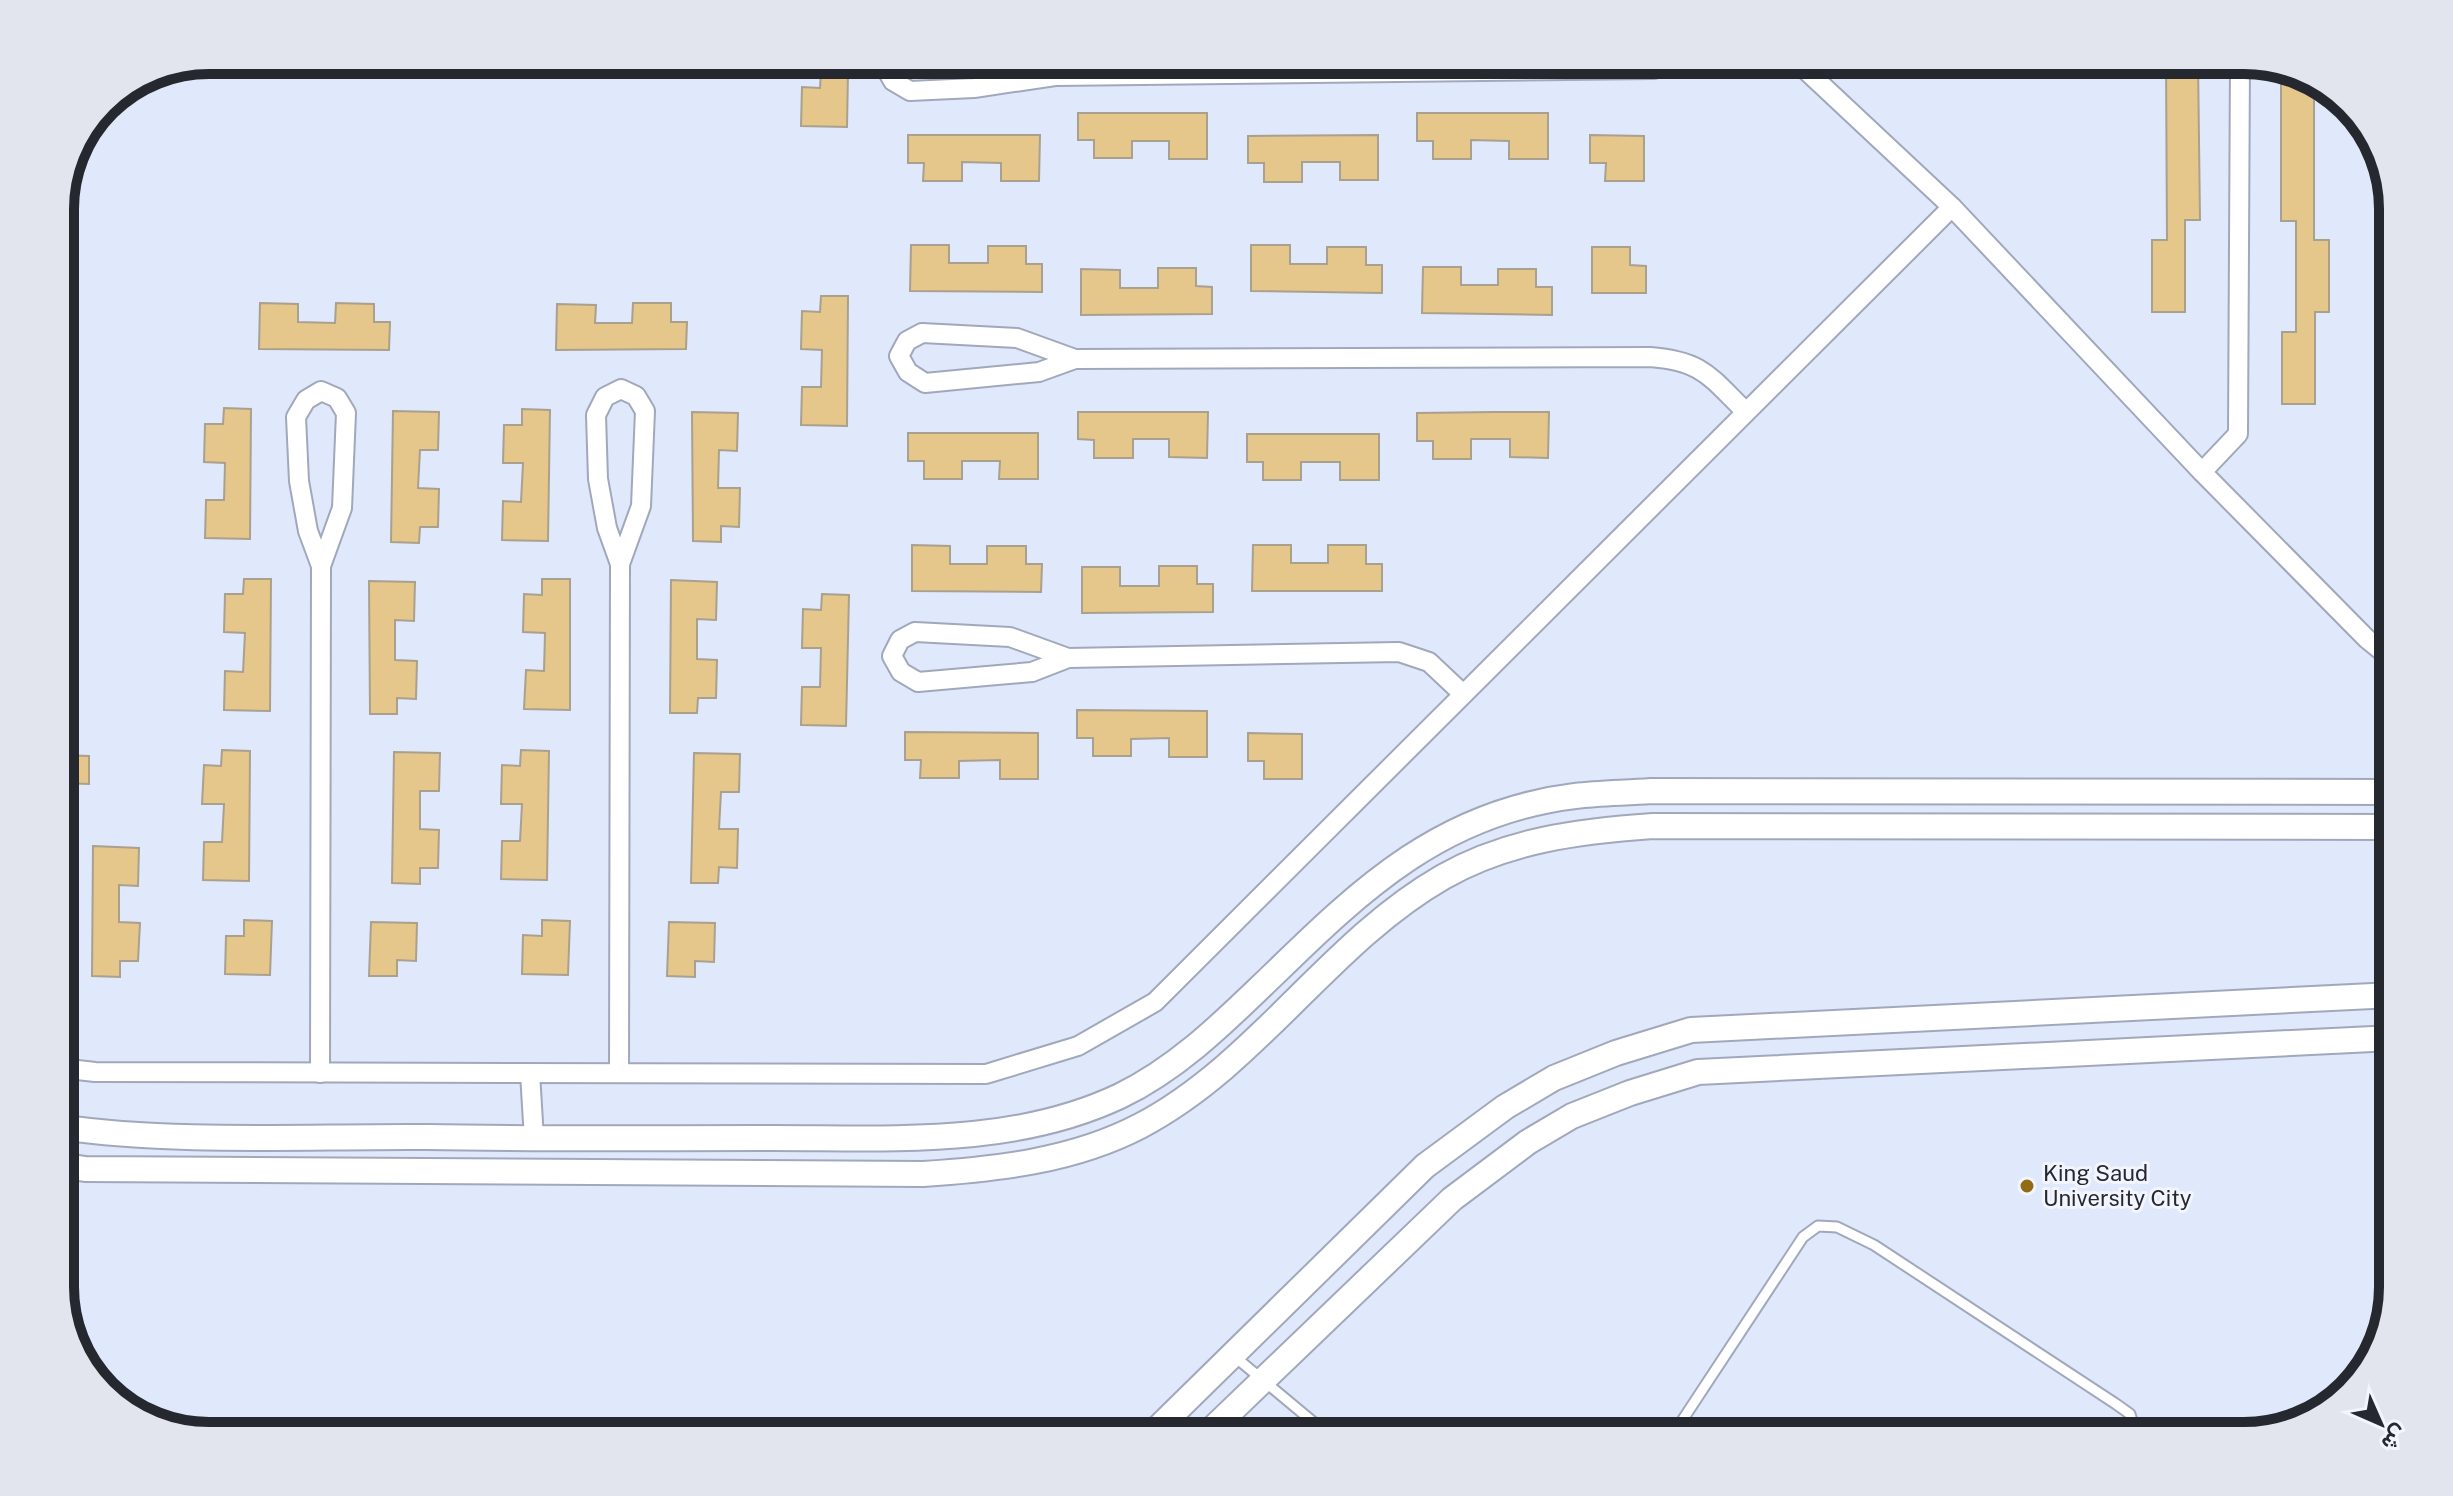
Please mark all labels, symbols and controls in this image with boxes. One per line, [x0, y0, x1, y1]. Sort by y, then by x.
place label: King Saud University City [2043, 1160, 2192, 1211]
marker: King Saud University City [2018, 1177, 2036, 1195]
north arrow [2341, 1384, 2421, 1464]
text: ش [2376, 1419, 2414, 1457]

